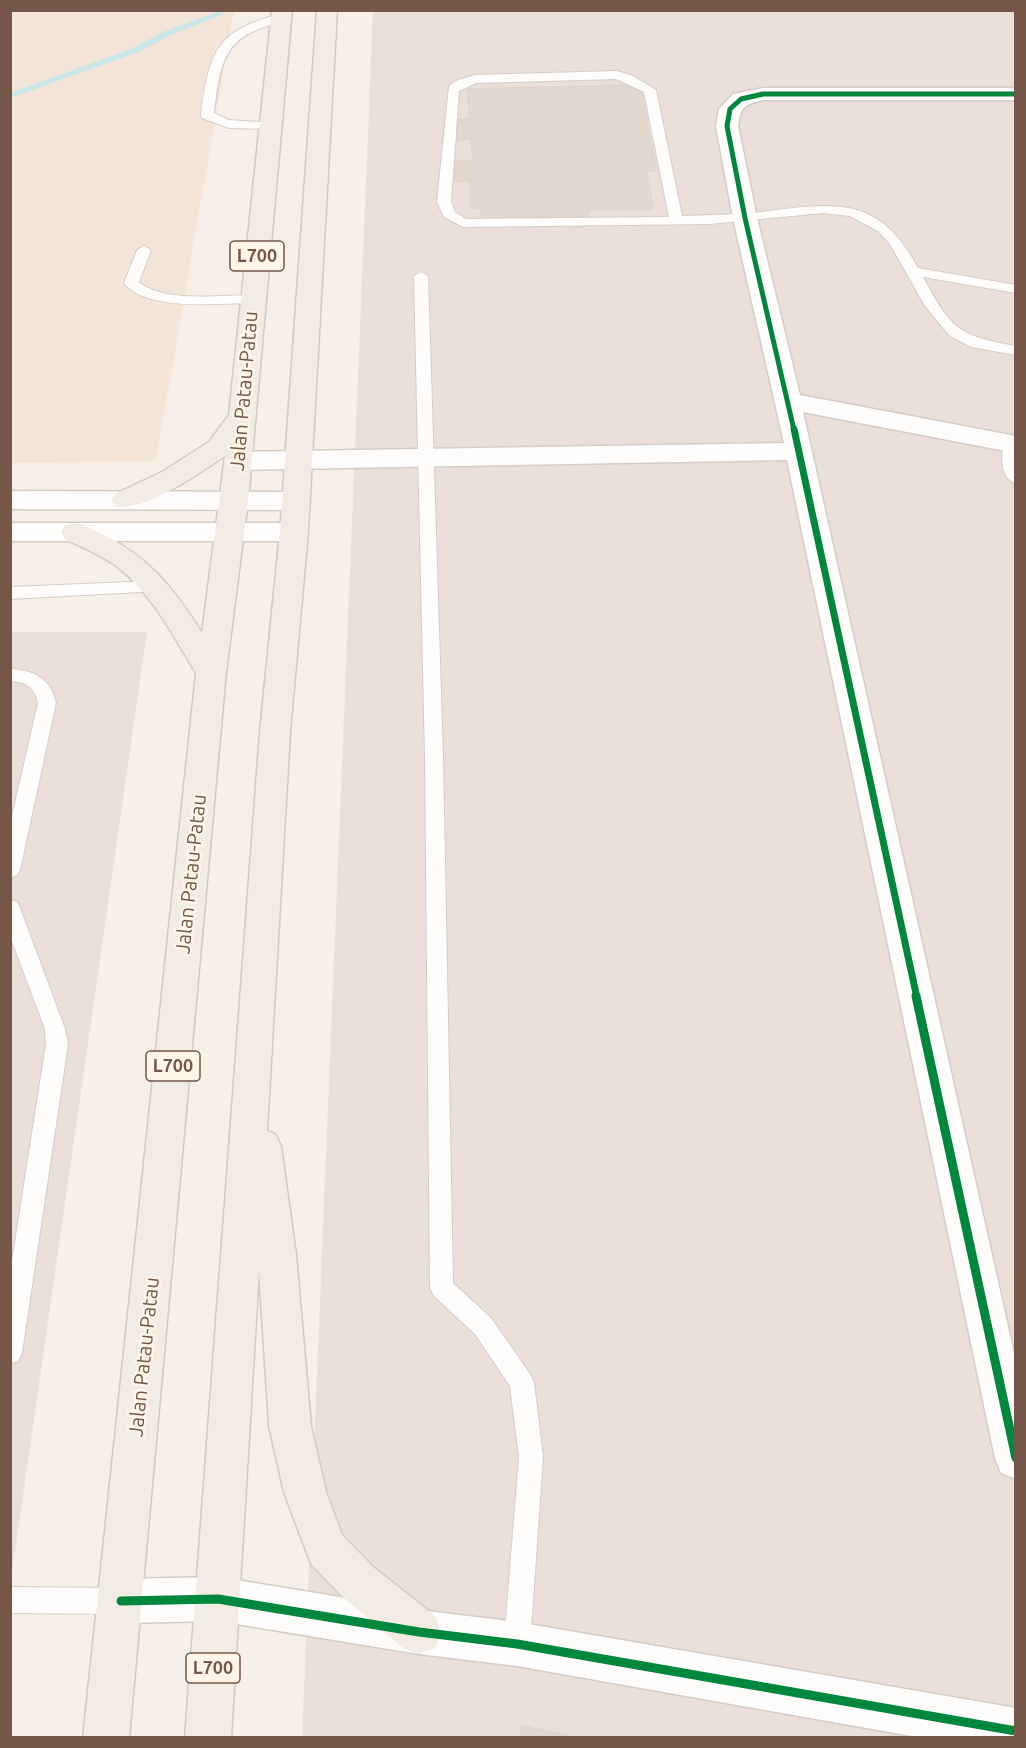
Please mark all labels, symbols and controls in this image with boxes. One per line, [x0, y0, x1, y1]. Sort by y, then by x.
road number: L700 [230, 241, 284, 271]
street label: Jalan Patau-Patau [225, 310, 263, 472]
street label: Jalan Patau-Patau [171, 793, 211, 955]
road number: L700 [146, 1051, 200, 1081]
street label: Jalan Patau-Patau [124, 1276, 164, 1438]
road number: L700 [186, 1653, 240, 1683]

